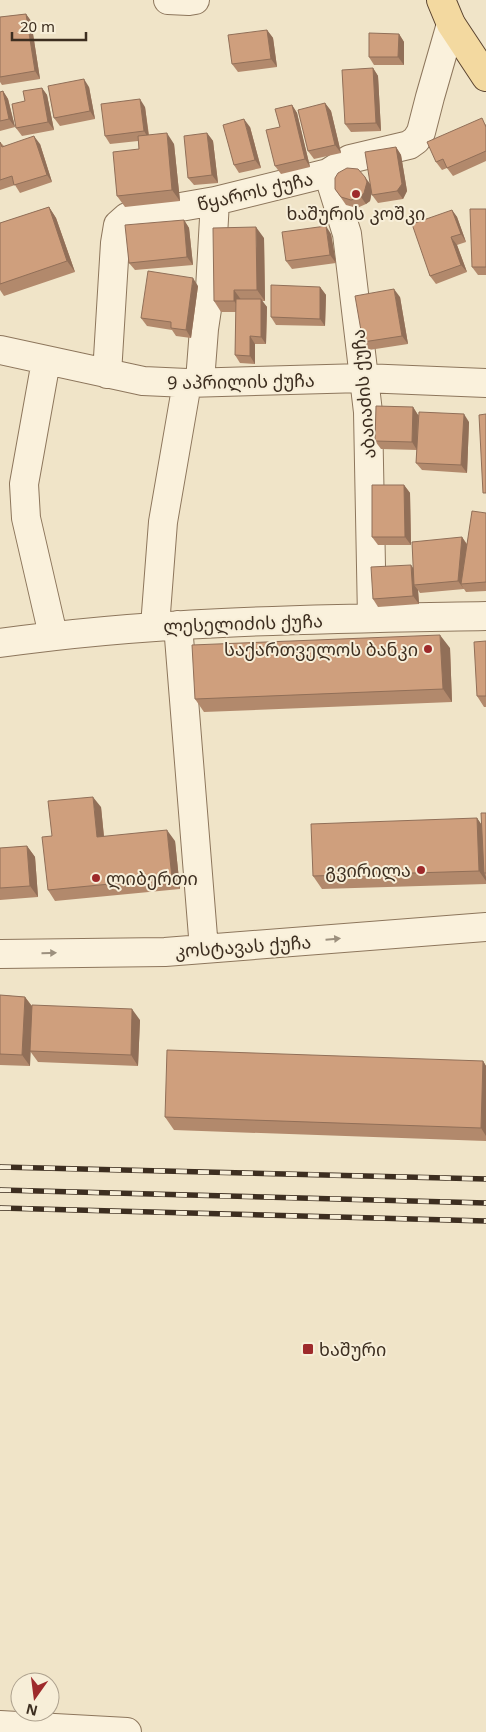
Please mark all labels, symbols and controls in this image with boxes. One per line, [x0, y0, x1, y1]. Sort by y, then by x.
scale bar [12, 10, 86, 42]
text: 20 m [20, 16, 55, 36]
street label: წყაროს ქუჩა [195, 166, 315, 216]
marker: ხაშურის კოშკი [350, 188, 362, 200]
place label: ხაშურის კოშკი [287, 201, 425, 225]
street label: აბაიაძის ქუჩა [345, 328, 381, 460]
street label: 9 აპრილის ქუჩა [167, 368, 315, 394]
street label: ლესელიძის ქუჩა [163, 608, 323, 638]
place label: საქართველოს ბანკი [224, 637, 418, 661]
marker: საქართველოს ბანკი [422, 643, 434, 655]
place label: გვირილა [325, 858, 411, 882]
marker: გვირილა [415, 864, 427, 876]
place label: ლიბერთი [106, 866, 198, 890]
marker: ლიბერთი [90, 872, 102, 884]
street label: კოსტავას ქუჩა [174, 929, 312, 963]
one-way arrow [326, 935, 342, 943]
one-way arrow [41, 949, 57, 957]
place label: ხაშური [319, 1337, 386, 1361]
marker: ხაშური [301, 1342, 315, 1356]
north arrow [10, 1672, 60, 1722]
text: N [24, 1700, 40, 1721]

